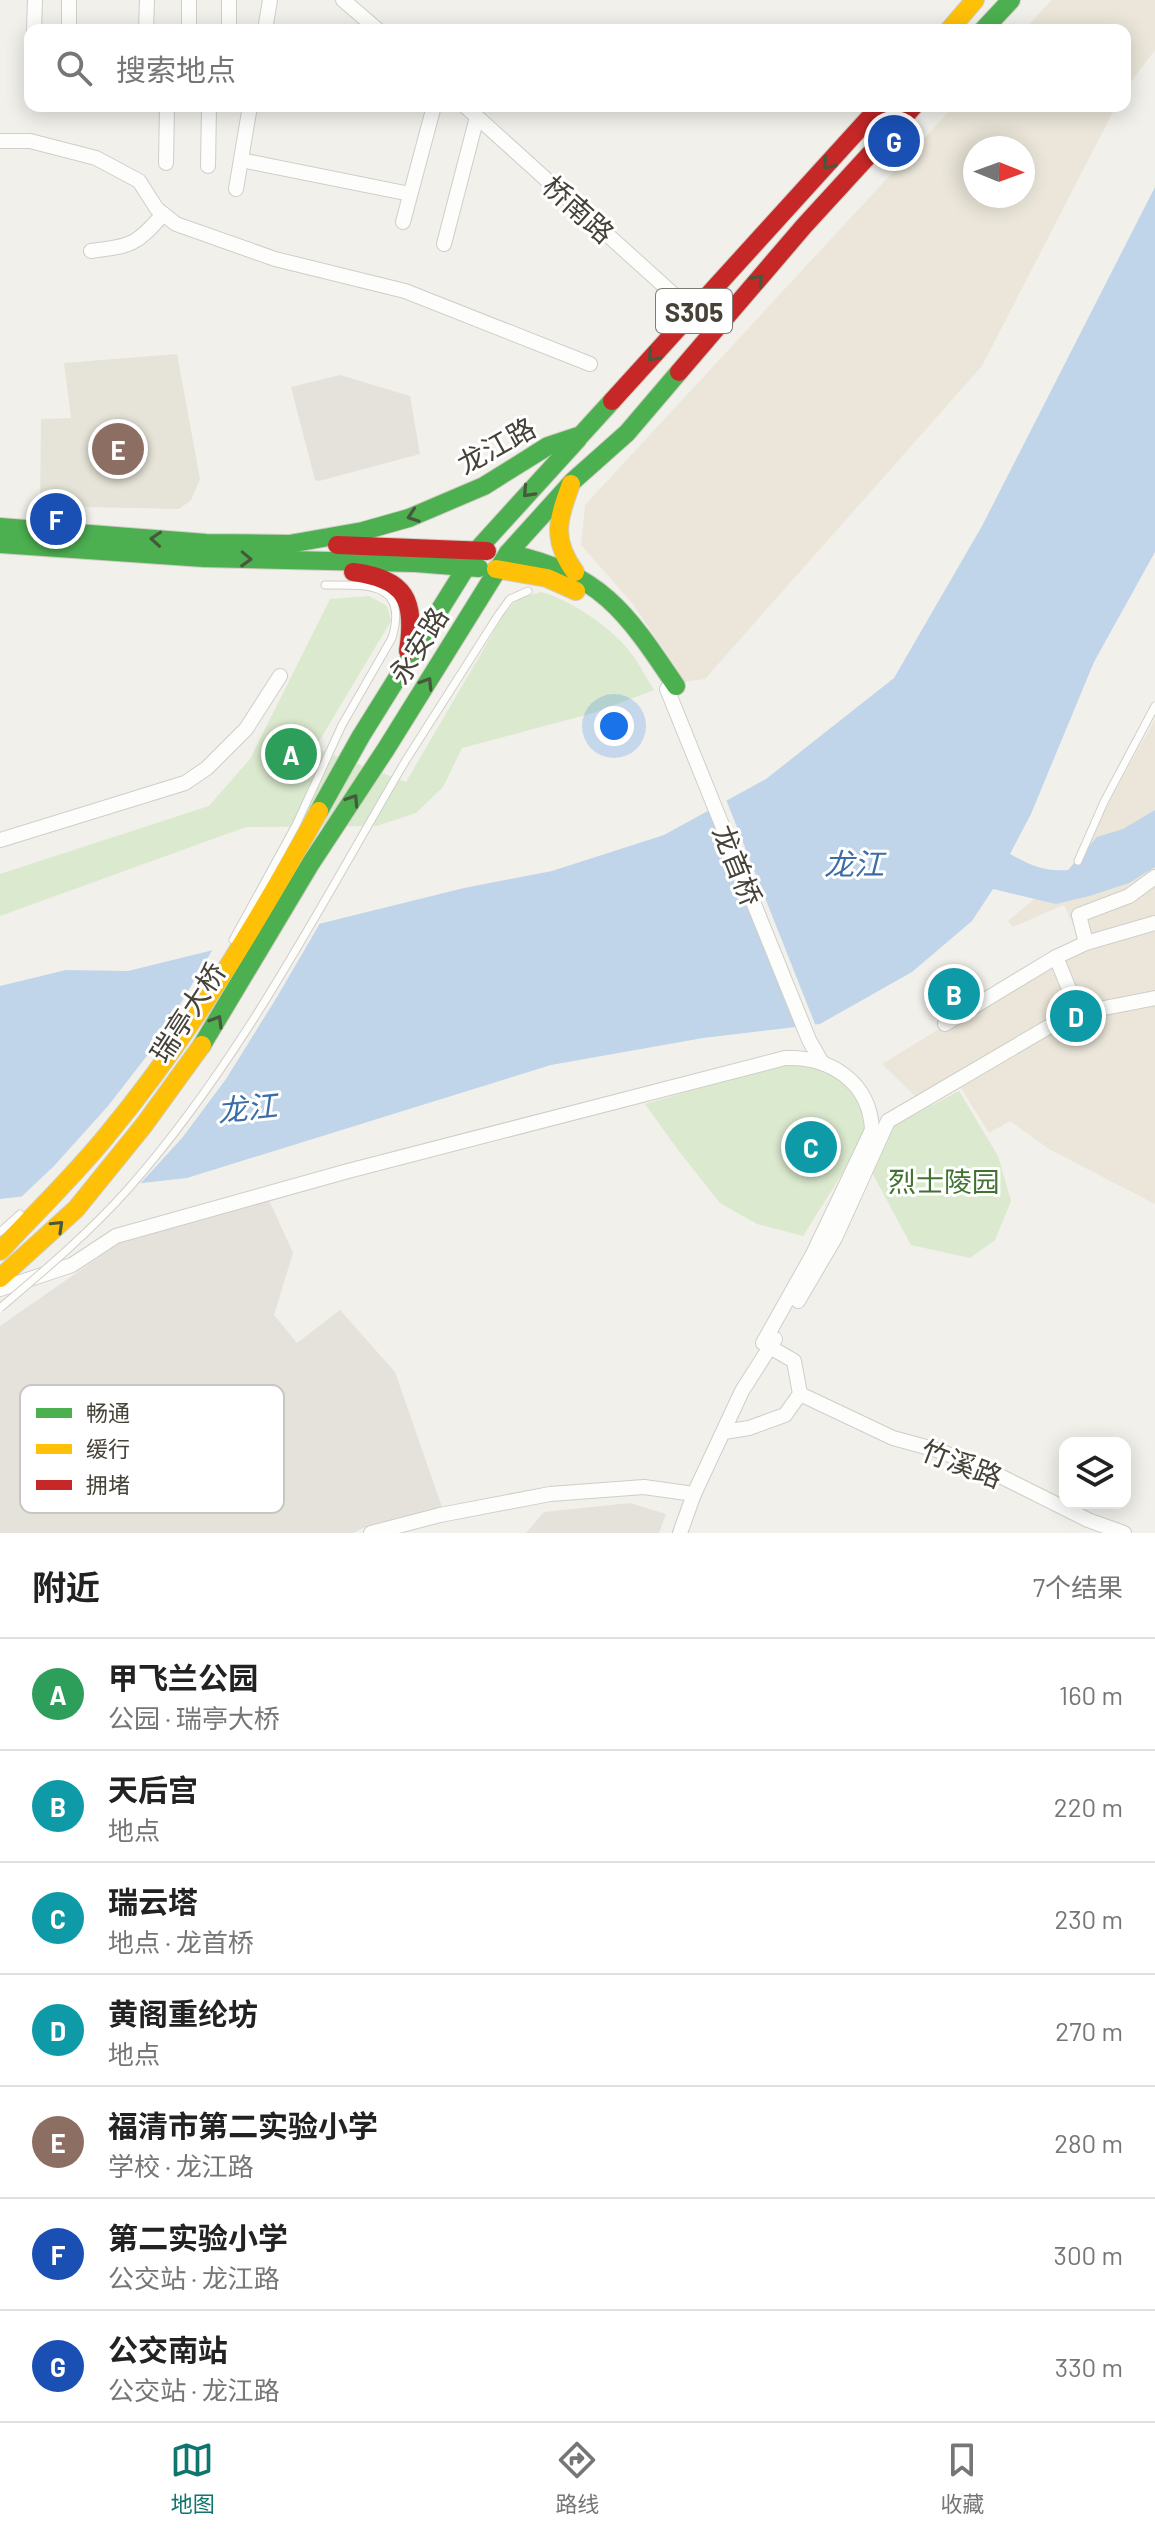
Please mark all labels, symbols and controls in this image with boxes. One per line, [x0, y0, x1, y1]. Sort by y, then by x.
search box [24, 24, 1131, 112]
icon: search [52, 46, 96, 90]
text: 搜索地点 [116, 51, 236, 87]
pin: G [868, 111, 920, 171]
north arrow [963, 136, 1035, 208]
one-way arrow [823, 155, 838, 169]
street label: 桥南路 [536, 168, 622, 250]
one-way arrow [748, 275, 763, 289]
road number: S305 [656, 289, 732, 333]
one-way arrow [648, 347, 663, 362]
street label: 龙江路 [451, 410, 541, 480]
pin: E [92, 419, 144, 479]
one-way arrow [522, 483, 537, 497]
pin: F [30, 489, 82, 549]
one-way arrow [406, 507, 420, 523]
one-way arrow [149, 531, 162, 548]
one-way arrow [240, 551, 253, 568]
street label: 永安路 [381, 600, 455, 690]
one-way arrow [418, 677, 433, 692]
your location [594, 706, 634, 746]
pin: A [265, 724, 317, 784]
one-way arrow [344, 794, 359, 808]
street label: 龙首桥 [707, 820, 769, 910]
water label: 龙江 [824, 845, 887, 881]
street label: 瑞亭大桥 [142, 956, 232, 1068]
pin: B [928, 964, 980, 1024]
pin: D [1050, 986, 1102, 1046]
one-way arrow [207, 1015, 222, 1030]
water label: 龙江 [215, 1086, 282, 1128]
pin: C [785, 1117, 837, 1177]
park label: 烈士陵园 [888, 1164, 1000, 1198]
one-way arrow [49, 1221, 63, 1235]
legend [20, 1385, 284, 1513]
text: 畅通 [86, 1399, 130, 1425]
street label: 竹溪路 [917, 1432, 1007, 1494]
text: 缓行 [86, 1435, 130, 1461]
map controls [1059, 1437, 1131, 1509]
button: layers [1059, 1437, 1131, 1509]
text: 拥堵 [86, 1471, 130, 1497]
text: 附近 [32, 1566, 100, 1607]
text: 7个结果 [1033, 1571, 1123, 1602]
text: 甲飞兰公园 [108, 1659, 258, 1695]
text: A [49, 1679, 67, 1710]
text: 160 m [1059, 1679, 1123, 1710]
text: 公园 · 瑞亭大桥 [108, 1702, 280, 1733]
text: 天后宫 [108, 1771, 198, 1807]
text: B [50, 1791, 66, 1822]
text: 220 m [1054, 1791, 1123, 1822]
text: 地点 [108, 1814, 160, 1845]
text: 瑞云塔 [108, 1883, 198, 1919]
text: C [50, 1903, 66, 1934]
text: 230 m [1054, 1903, 1123, 1934]
text: 地点 · 龙首桥 [108, 1926, 254, 1957]
text: 黄阁重纶坊 [108, 1995, 258, 2031]
text: D [50, 2015, 66, 2046]
text: 270 m [1055, 2015, 1123, 2046]
text: 地点 [108, 2038, 160, 2069]
text: 福清市第二实验小学 [108, 2107, 378, 2143]
text: E [50, 2127, 66, 2158]
text: 280 m [1054, 2127, 1123, 2158]
text: 学校 · 龙江路 [108, 2150, 254, 2181]
text: 第二实验小学 [108, 2219, 288, 2255]
text: F [51, 2239, 65, 2270]
text: 300 m [1054, 2239, 1123, 2270]
text: 公交站 · 龙江路 [108, 2262, 280, 2293]
text: 公交南站 [108, 2331, 228, 2367]
text: G [50, 2351, 66, 2382]
text: 330 m [1055, 2351, 1123, 2382]
text: 公交站 · 龙江路 [108, 2374, 280, 2405]
tab: 地图 [170, 2438, 215, 2518]
tab: 路线 [555, 2438, 600, 2518]
tab: 收藏 [940, 2438, 985, 2518]

